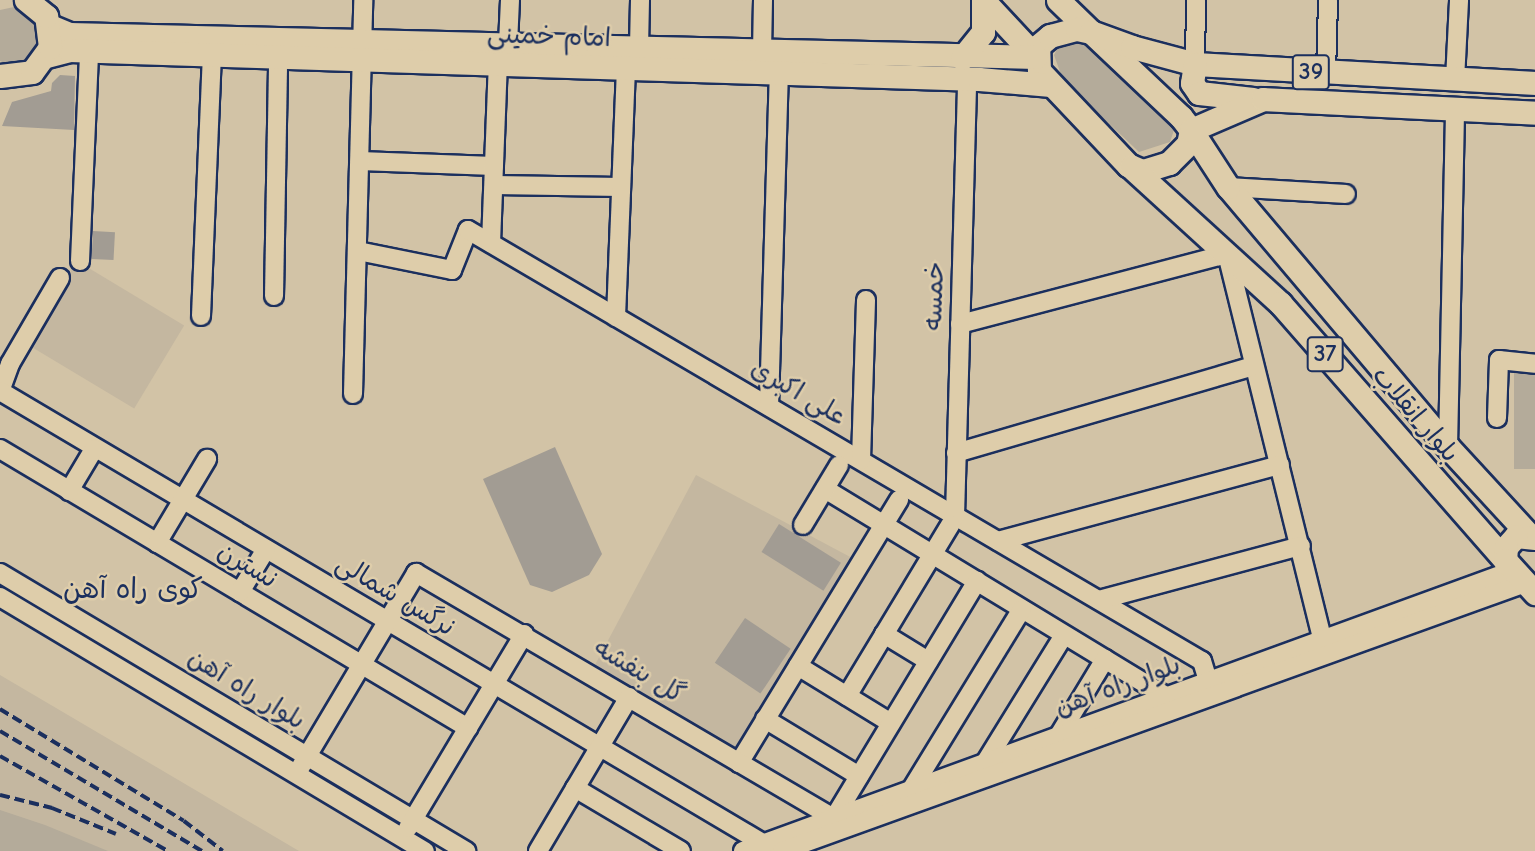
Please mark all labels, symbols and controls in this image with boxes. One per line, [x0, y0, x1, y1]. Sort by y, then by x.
street label: امام خمینی [486, 19, 612, 55]
road number: 39 [1292, 52, 1330, 92]
street label: خمسه [918, 261, 952, 331]
road number: 37 [1306, 334, 1344, 374]
street label: علی اکبری [745, 353, 851, 433]
street label: بلوار انقلاب [1365, 361, 1465, 469]
street label: نسترن [211, 536, 283, 596]
street label: نرگس شمالی [330, 548, 460, 644]
district label: کوی راه آهن [63, 572, 203, 606]
street label: گل بنفشه [588, 633, 690, 711]
street label: بلوار راه آهن [182, 643, 310, 737]
street label: بلوار راه آهن [1051, 650, 1185, 724]

